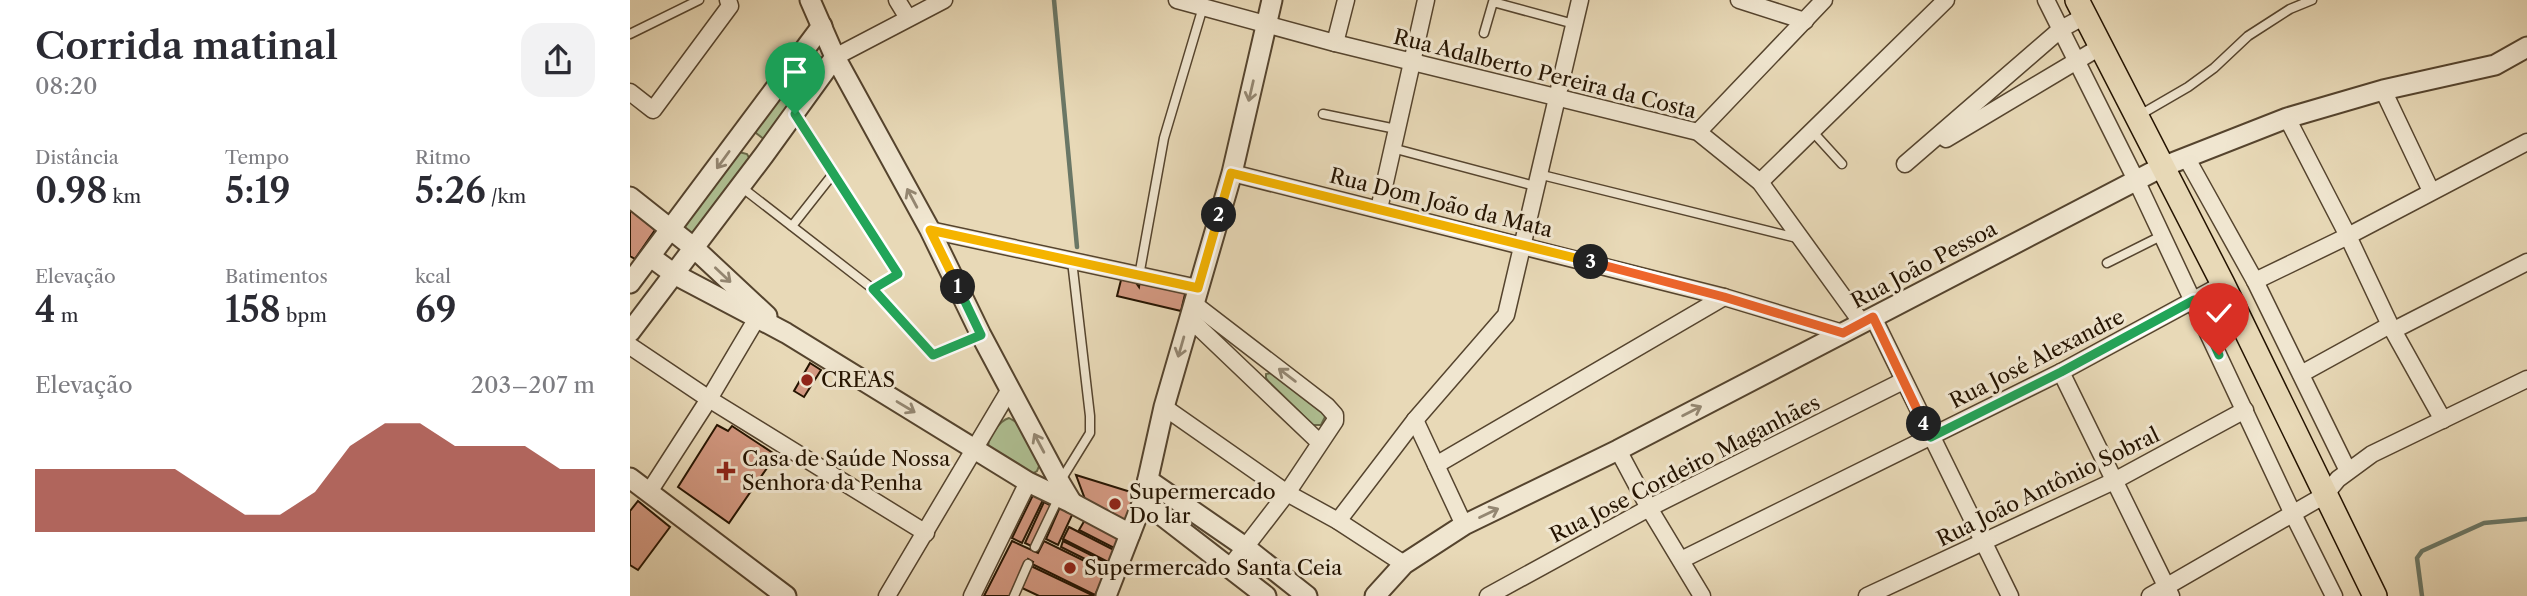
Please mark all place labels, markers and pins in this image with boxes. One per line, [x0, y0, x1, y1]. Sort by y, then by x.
pin [765, 42, 825, 114]
pin: 2 [1202, 198, 1236, 232]
pin: 3 [1574, 244, 1608, 280]
pin: 1 [940, 270, 976, 304]
pin [2189, 283, 2249, 355]
place label: CREAS [821, 367, 895, 392]
marker: CREAS [799, 372, 815, 388]
pin: 4 [1906, 406, 1942, 442]
place label: Casa de Saúde Nossa Senhora da Penha [742, 446, 951, 495]
marker: Casa de Saúde Nossa Senhora da Penha [716, 461, 736, 481]
place label: Supermercado Do lar [1129, 479, 1276, 528]
marker: Supermercado Do lar [1107, 496, 1123, 512]
place label: Supermercado Santa Ceia [1084, 555, 1343, 580]
marker: Supermercado Santa Ceia [1062, 560, 1078, 576]

